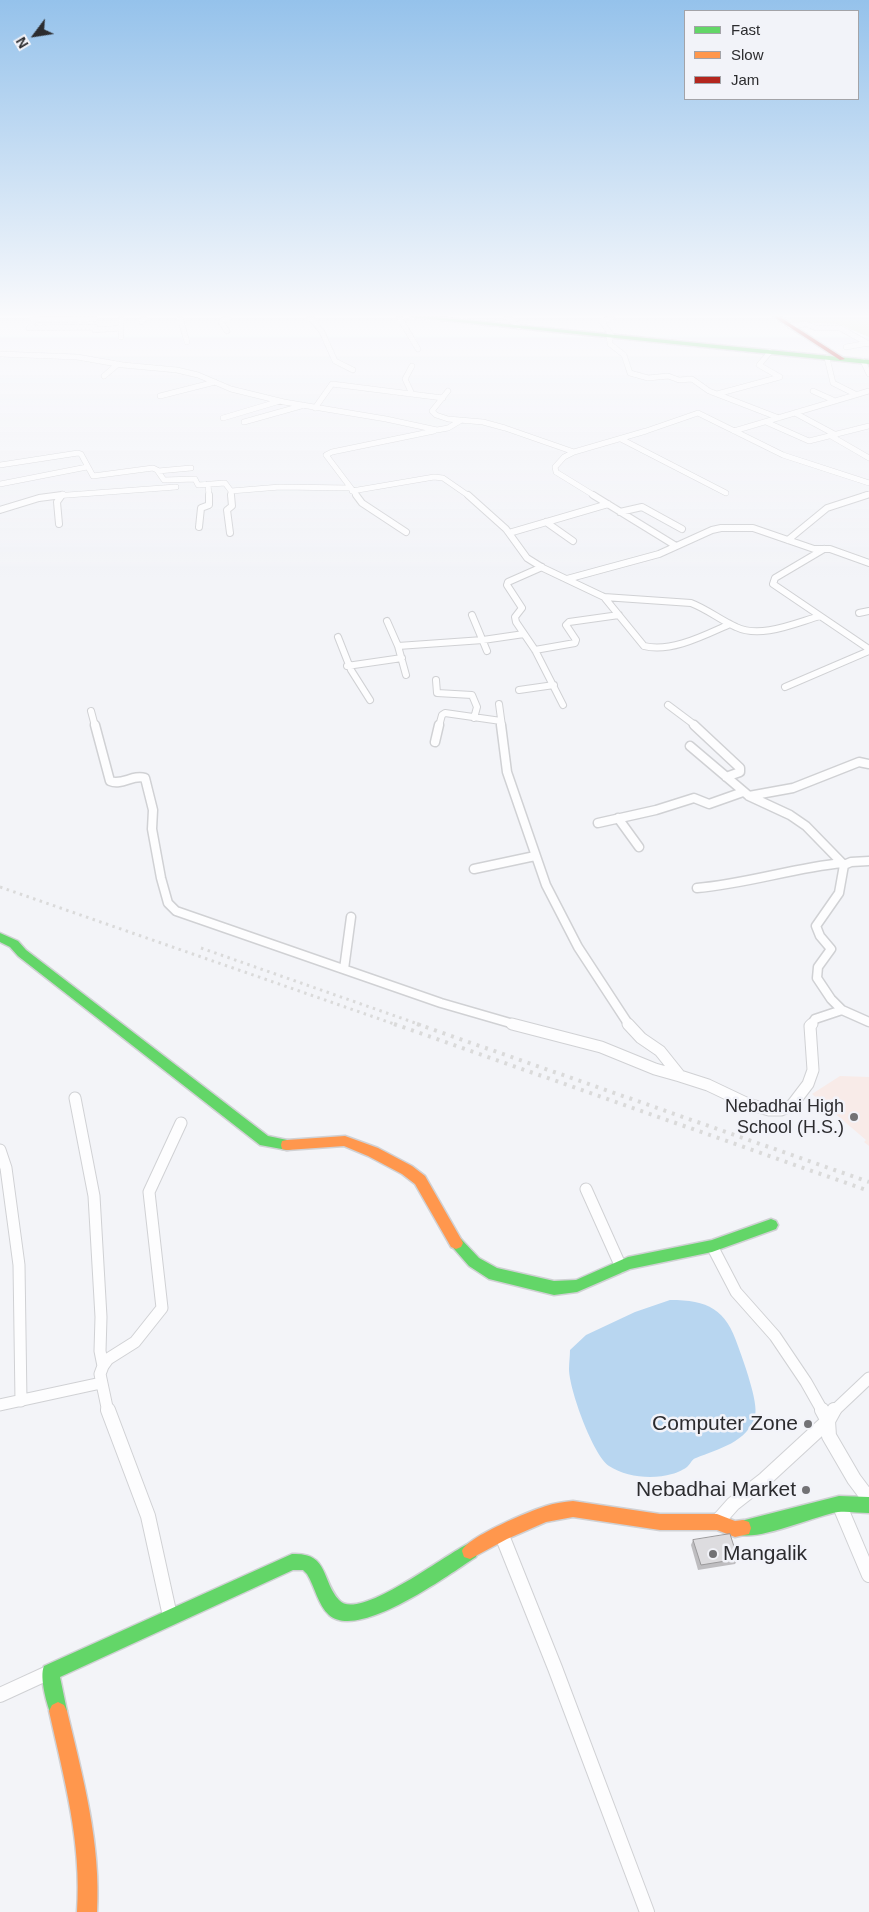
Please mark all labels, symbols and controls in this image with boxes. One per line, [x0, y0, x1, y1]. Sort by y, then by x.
north arrow [10, 10, 60, 60]
legend [684, 10, 859, 100]
text: Fast [731, 21, 760, 38]
text: N [13, 34, 32, 51]
text: Slow [731, 46, 764, 63]
text: Jam [731, 71, 759, 88]
place label: Nebadhai High School (H.S.) [725, 1096, 844, 1138]
marker: Nebadhai High School (H.S.) [848, 1111, 860, 1123]
place label: Computer Zone [652, 1411, 798, 1437]
marker: Computer Zone [802, 1418, 814, 1430]
place label: Nebadhai Market [636, 1477, 796, 1503]
marker: Nebadhai Market [800, 1484, 812, 1496]
place label: Mangalik [723, 1541, 807, 1567]
marker: Mangalik [707, 1548, 719, 1560]

